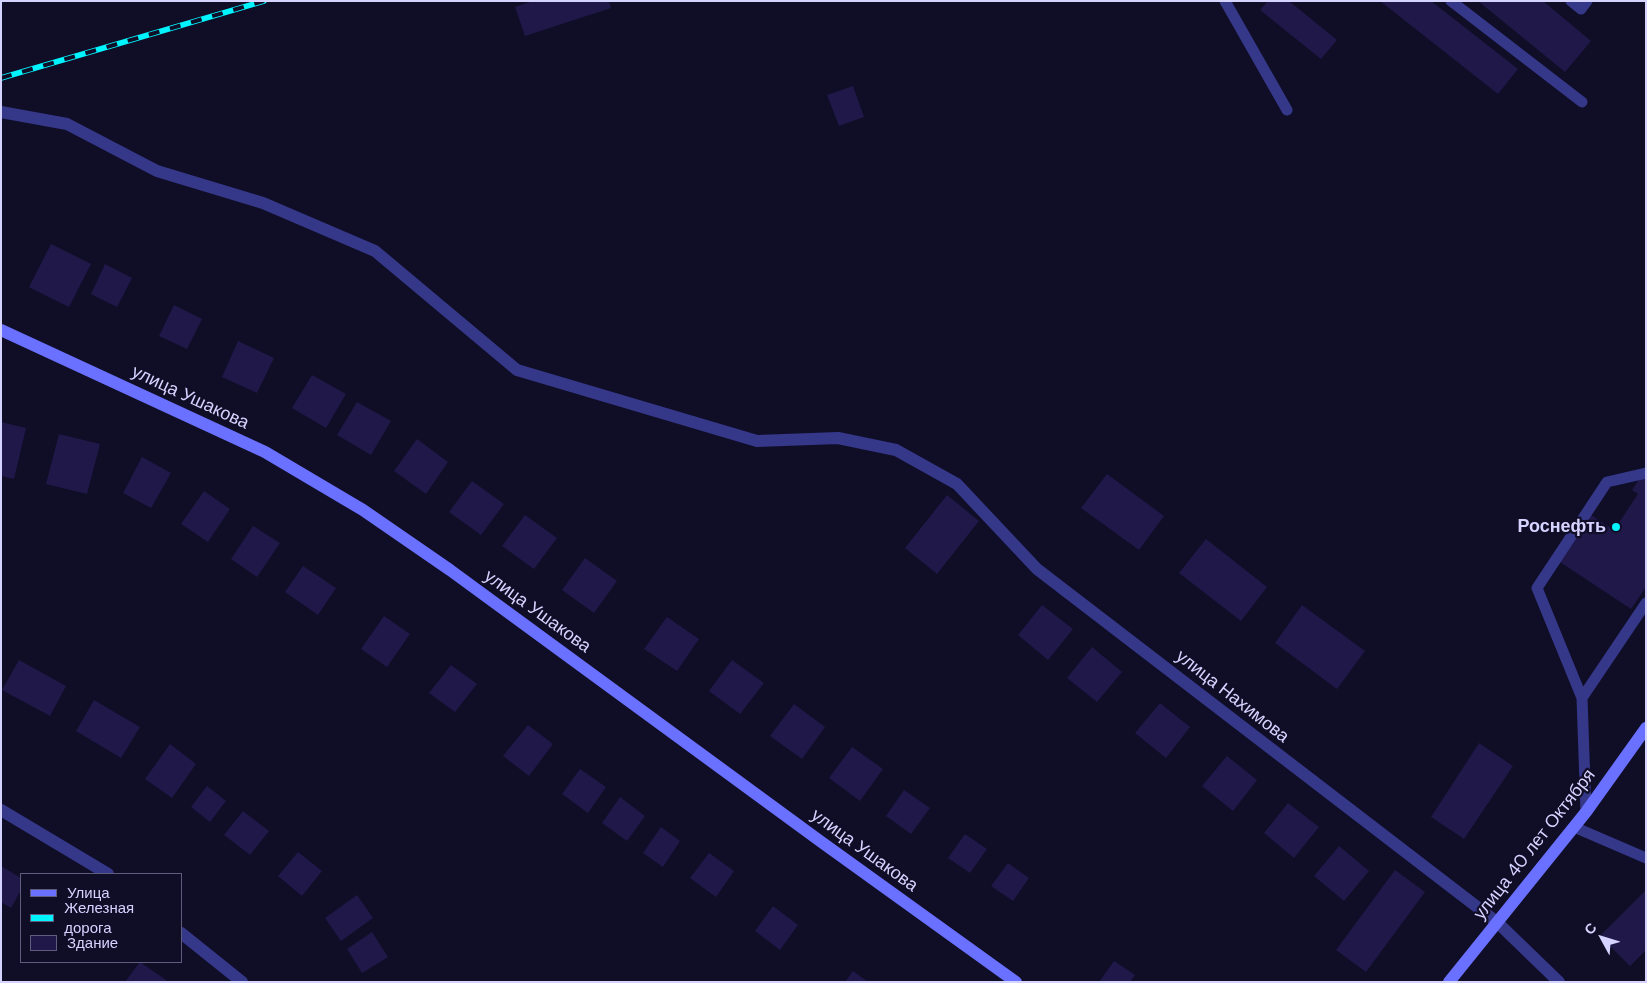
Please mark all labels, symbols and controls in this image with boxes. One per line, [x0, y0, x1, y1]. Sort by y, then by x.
street label: улица Ушакова [128, 361, 252, 435]
place label: Роснефть [1517, 516, 1606, 538]
marker: Роснефть [1610, 521, 1622, 533]
street label: улица Ушакова [479, 566, 595, 658]
street label: улица Нахимова [1171, 646, 1293, 748]
street label: улица 40 лет Октября [1469, 765, 1601, 925]
street label: улица Ушакова [806, 805, 922, 897]
legend [20, 873, 182, 963]
text: Улица [67, 883, 110, 903]
text: Железная дорога [64, 898, 134, 938]
north arrow [1577, 913, 1627, 963]
text: С [1580, 919, 1601, 938]
text: Здание [67, 933, 118, 953]

